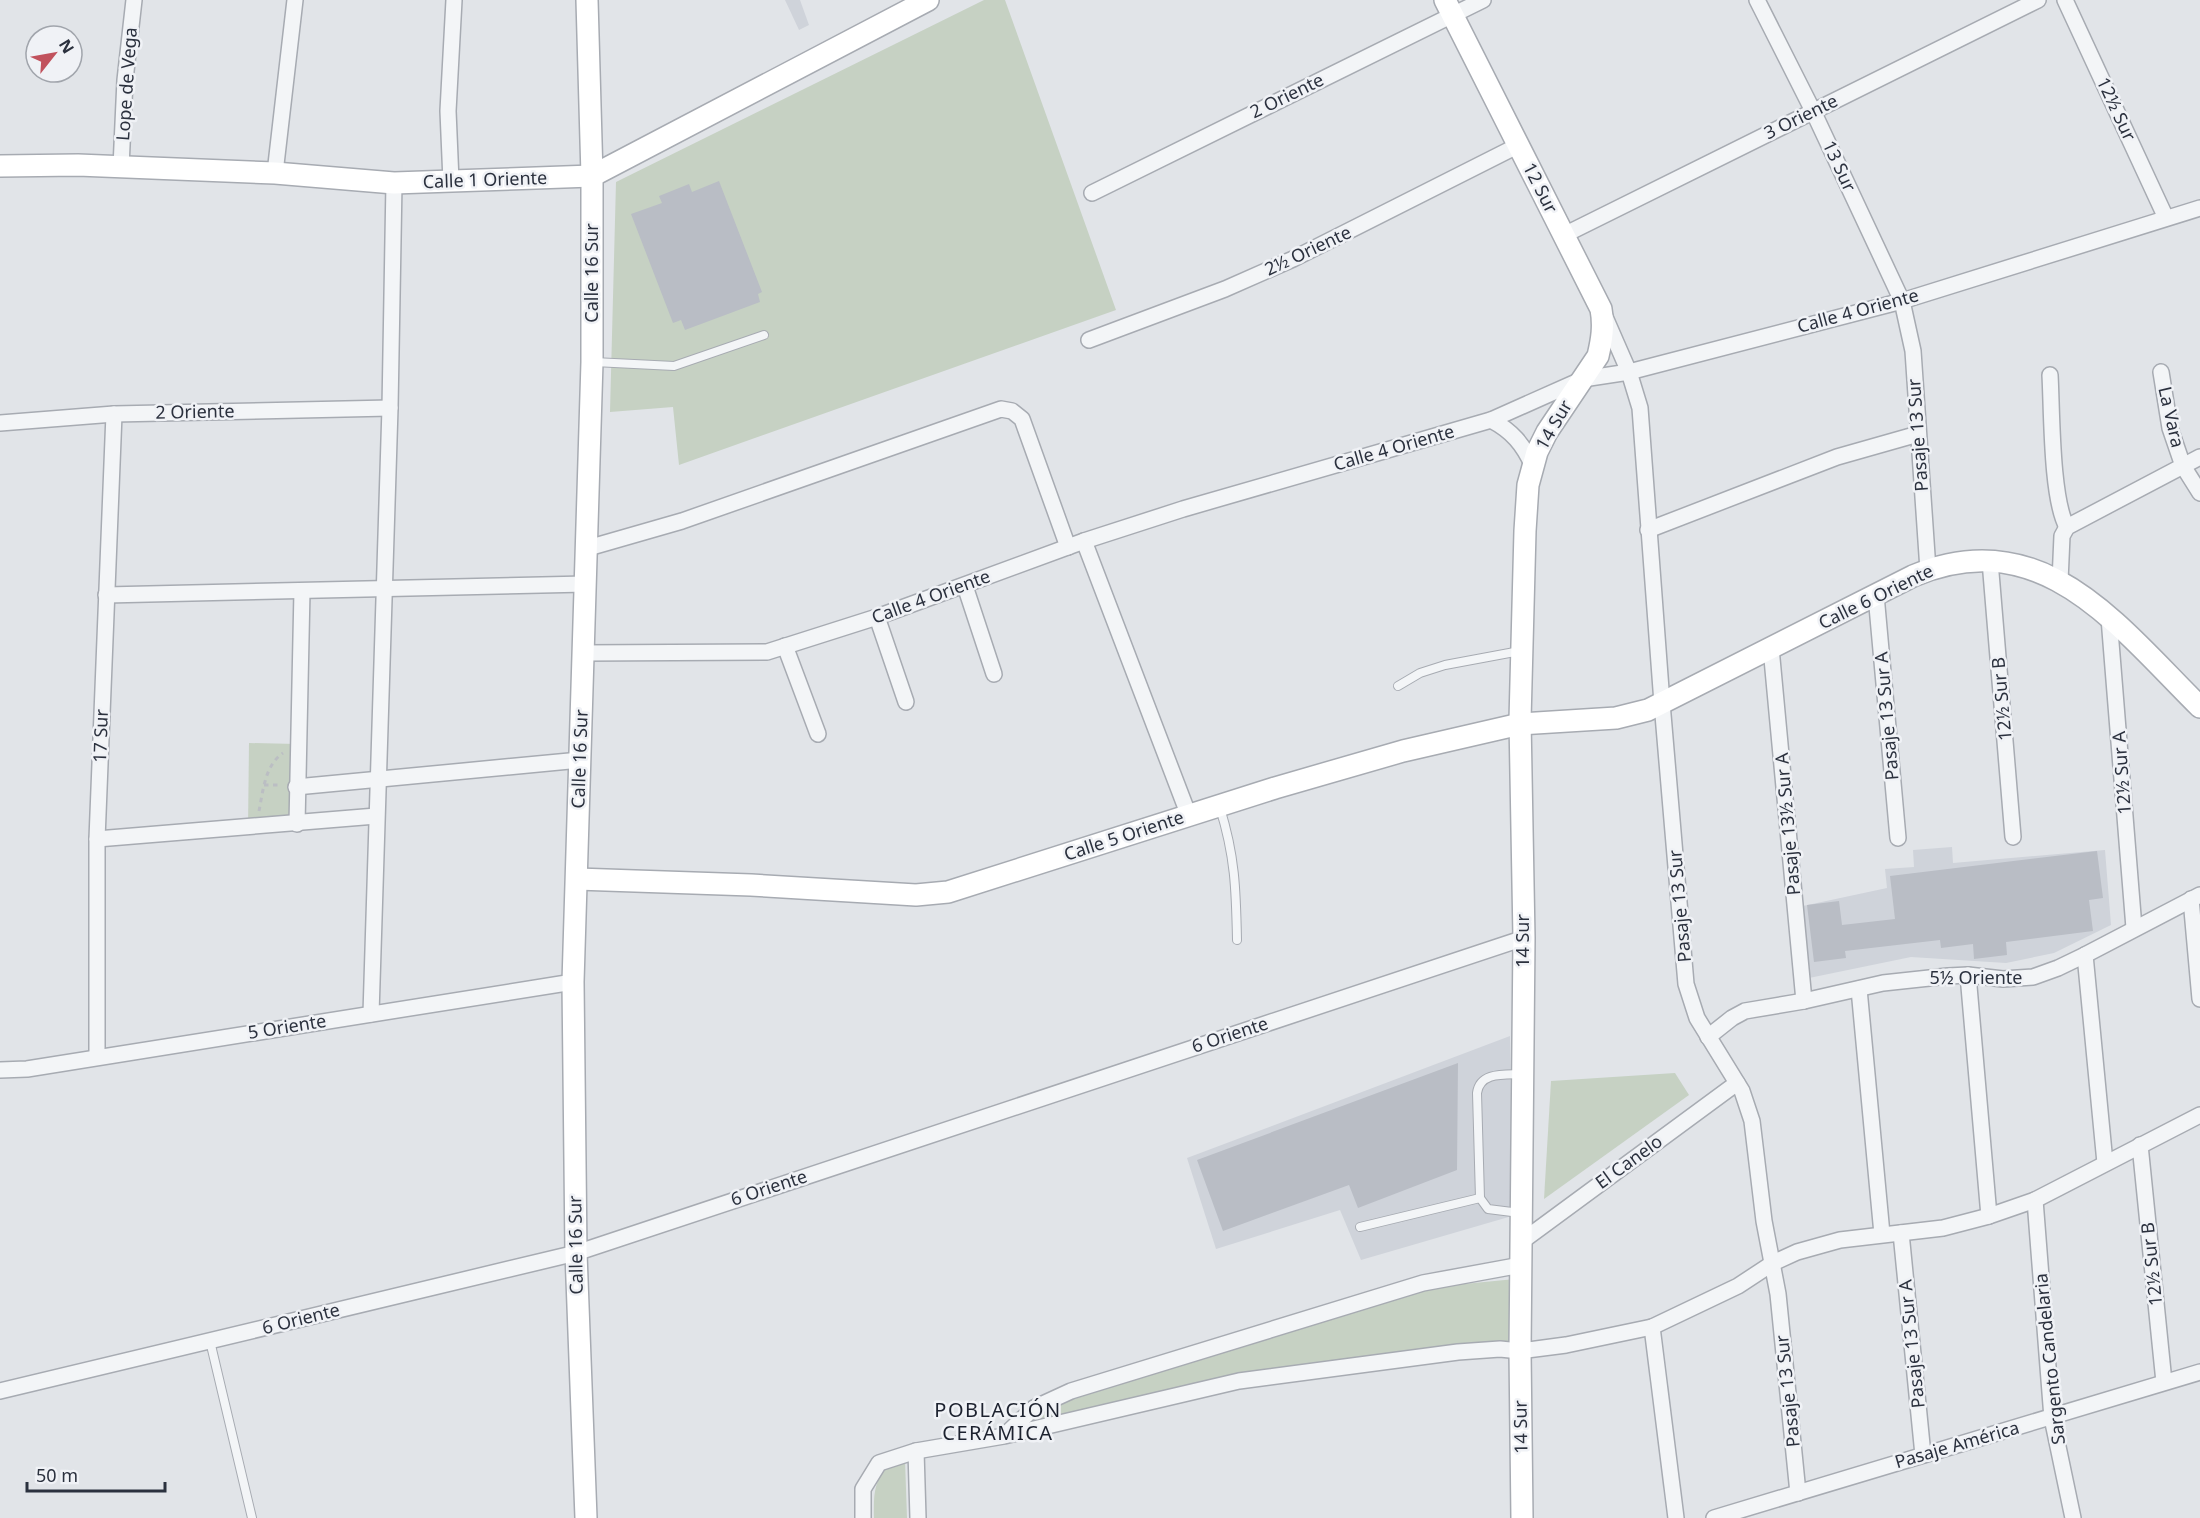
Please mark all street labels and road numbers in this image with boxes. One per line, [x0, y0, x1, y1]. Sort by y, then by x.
street label: Lope de Vega [110, 26, 142, 142]
street label: 2 Oriente [1246, 67, 1327, 123]
street label: 12½ Sur [2092, 73, 2142, 145]
street label: 3 Oriente [1760, 88, 1841, 144]
street label: 13 Sur [1818, 136, 1862, 195]
street label: 12 Sur [1518, 158, 1564, 217]
street label: Calle 1 Oriente [422, 165, 548, 193]
street label: 2½ Oriente [1260, 220, 1355, 281]
street label: Calle 16 Sur [579, 223, 603, 323]
street label: Calle 4 Oriente [1794, 282, 1921, 338]
street label: Pasaje 13 Sur [1901, 377, 1933, 492]
street label: La Vara [2153, 384, 2191, 450]
street label: 14 Sur [1529, 395, 1577, 454]
street label: 2 Oriente [155, 398, 235, 424]
street label: Calle 4 Oriente [1331, 418, 1457, 476]
street label: Calle 6 Oriente [1814, 558, 1937, 634]
street label: Calle 4 Oriente [868, 563, 993, 629]
street label: Pasaje 13 Sur A [1868, 650, 1904, 781]
street label: 12½ Sur B [1985, 656, 2017, 742]
street label: 17 Sur [87, 708, 113, 763]
street label: Calle 16 Sur [565, 708, 593, 809]
street label: 12½ Sur A [2106, 730, 2136, 816]
street label: Pasaje 13½ Sur A [1769, 751, 1805, 896]
street label: Calle 5 Oriente [1061, 804, 1187, 866]
street label: Pasaje 13 Sur [1662, 848, 1696, 963]
street label: 14 Sur [1510, 914, 1534, 968]
street label: 5½ Oriente [1930, 965, 2022, 989]
street label: 5 Oriente [246, 1008, 328, 1044]
street label: 6 Oriente [1188, 1010, 1271, 1058]
street label: El Canelo [1590, 1129, 1667, 1194]
street label: 6 Oriente [727, 1163, 810, 1211]
street label: Calle 16 Sur [562, 1195, 588, 1295]
street label: 12½ Sur B [2135, 1221, 2167, 1307]
street label: Sargento Candelaria [2028, 1272, 2070, 1446]
street label: Pasaje 13 Sur A [1892, 1278, 1930, 1410]
street label: 6 Oriente [260, 1297, 342, 1339]
street label: Pasaje 13 Sur [1769, 1333, 1805, 1449]
street label: 14 Sur [1508, 1399, 1532, 1454]
street label: Pasaje América [1892, 1415, 2022, 1473]

